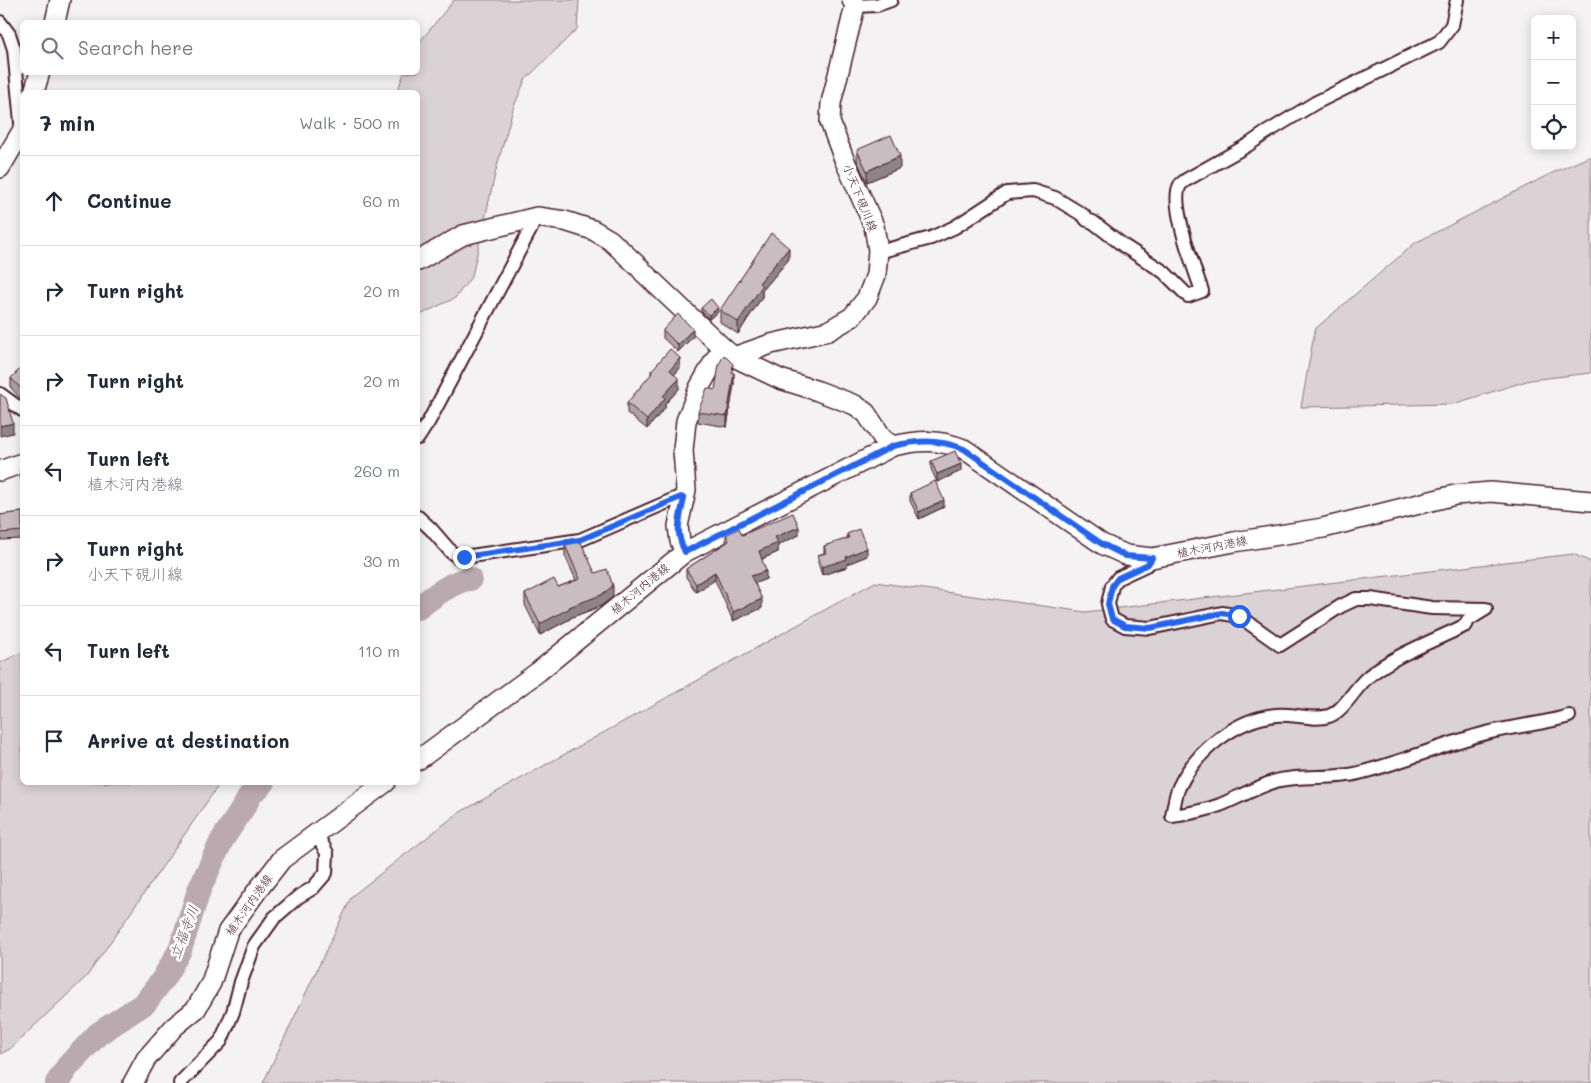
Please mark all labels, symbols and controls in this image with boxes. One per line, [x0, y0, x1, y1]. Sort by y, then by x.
map controls [1531, 15, 1576, 150]
button: + [1531, 15, 1576, 60]
search box [20, 20, 420, 75]
icon: search [38, 34, 66, 62]
text: Search here [78, 35, 194, 60]
button: − [1531, 60, 1576, 105]
button: locate [1531, 105, 1576, 150]
text: 7 min [40, 109, 95, 136]
text: Walk · 500 m [299, 112, 400, 133]
street label: 小天下硯川線 [840, 161, 882, 234]
icon: ahead [40, 187, 68, 215]
text: Continue [87, 188, 172, 213]
text: 60 m [363, 190, 400, 211]
icon: right [40, 277, 68, 305]
text: Turn right [87, 278, 184, 303]
text: 20 m [363, 280, 400, 301]
icon: right [40, 367, 68, 395]
text: Turn right [87, 368, 184, 393]
text: 20 m [363, 370, 400, 391]
text: Turn left [87, 446, 170, 471]
icon: left [40, 457, 68, 485]
text: 260 m [354, 460, 400, 481]
text: 植木河内港線 [87, 473, 183, 494]
street label: 植木河内港線 [1175, 531, 1249, 561]
text: Turn right [87, 536, 184, 561]
route end [453, 546, 476, 569]
icon: right [40, 547, 68, 575]
text: 30 m [363, 550, 400, 571]
street label: 植木河内港線 [607, 559, 672, 618]
text: 小天下硯川線 [87, 563, 183, 584]
route start [1228, 605, 1251, 628]
icon: left [40, 637, 68, 665]
text: Turn left [87, 638, 170, 663]
text: 110 m [358, 640, 400, 661]
icon: arrive [40, 727, 68, 755]
text: Arrive at destination [87, 728, 290, 753]
street label: 植木河内港線 [221, 870, 275, 939]
water label: 立福寺川 [165, 902, 202, 961]

